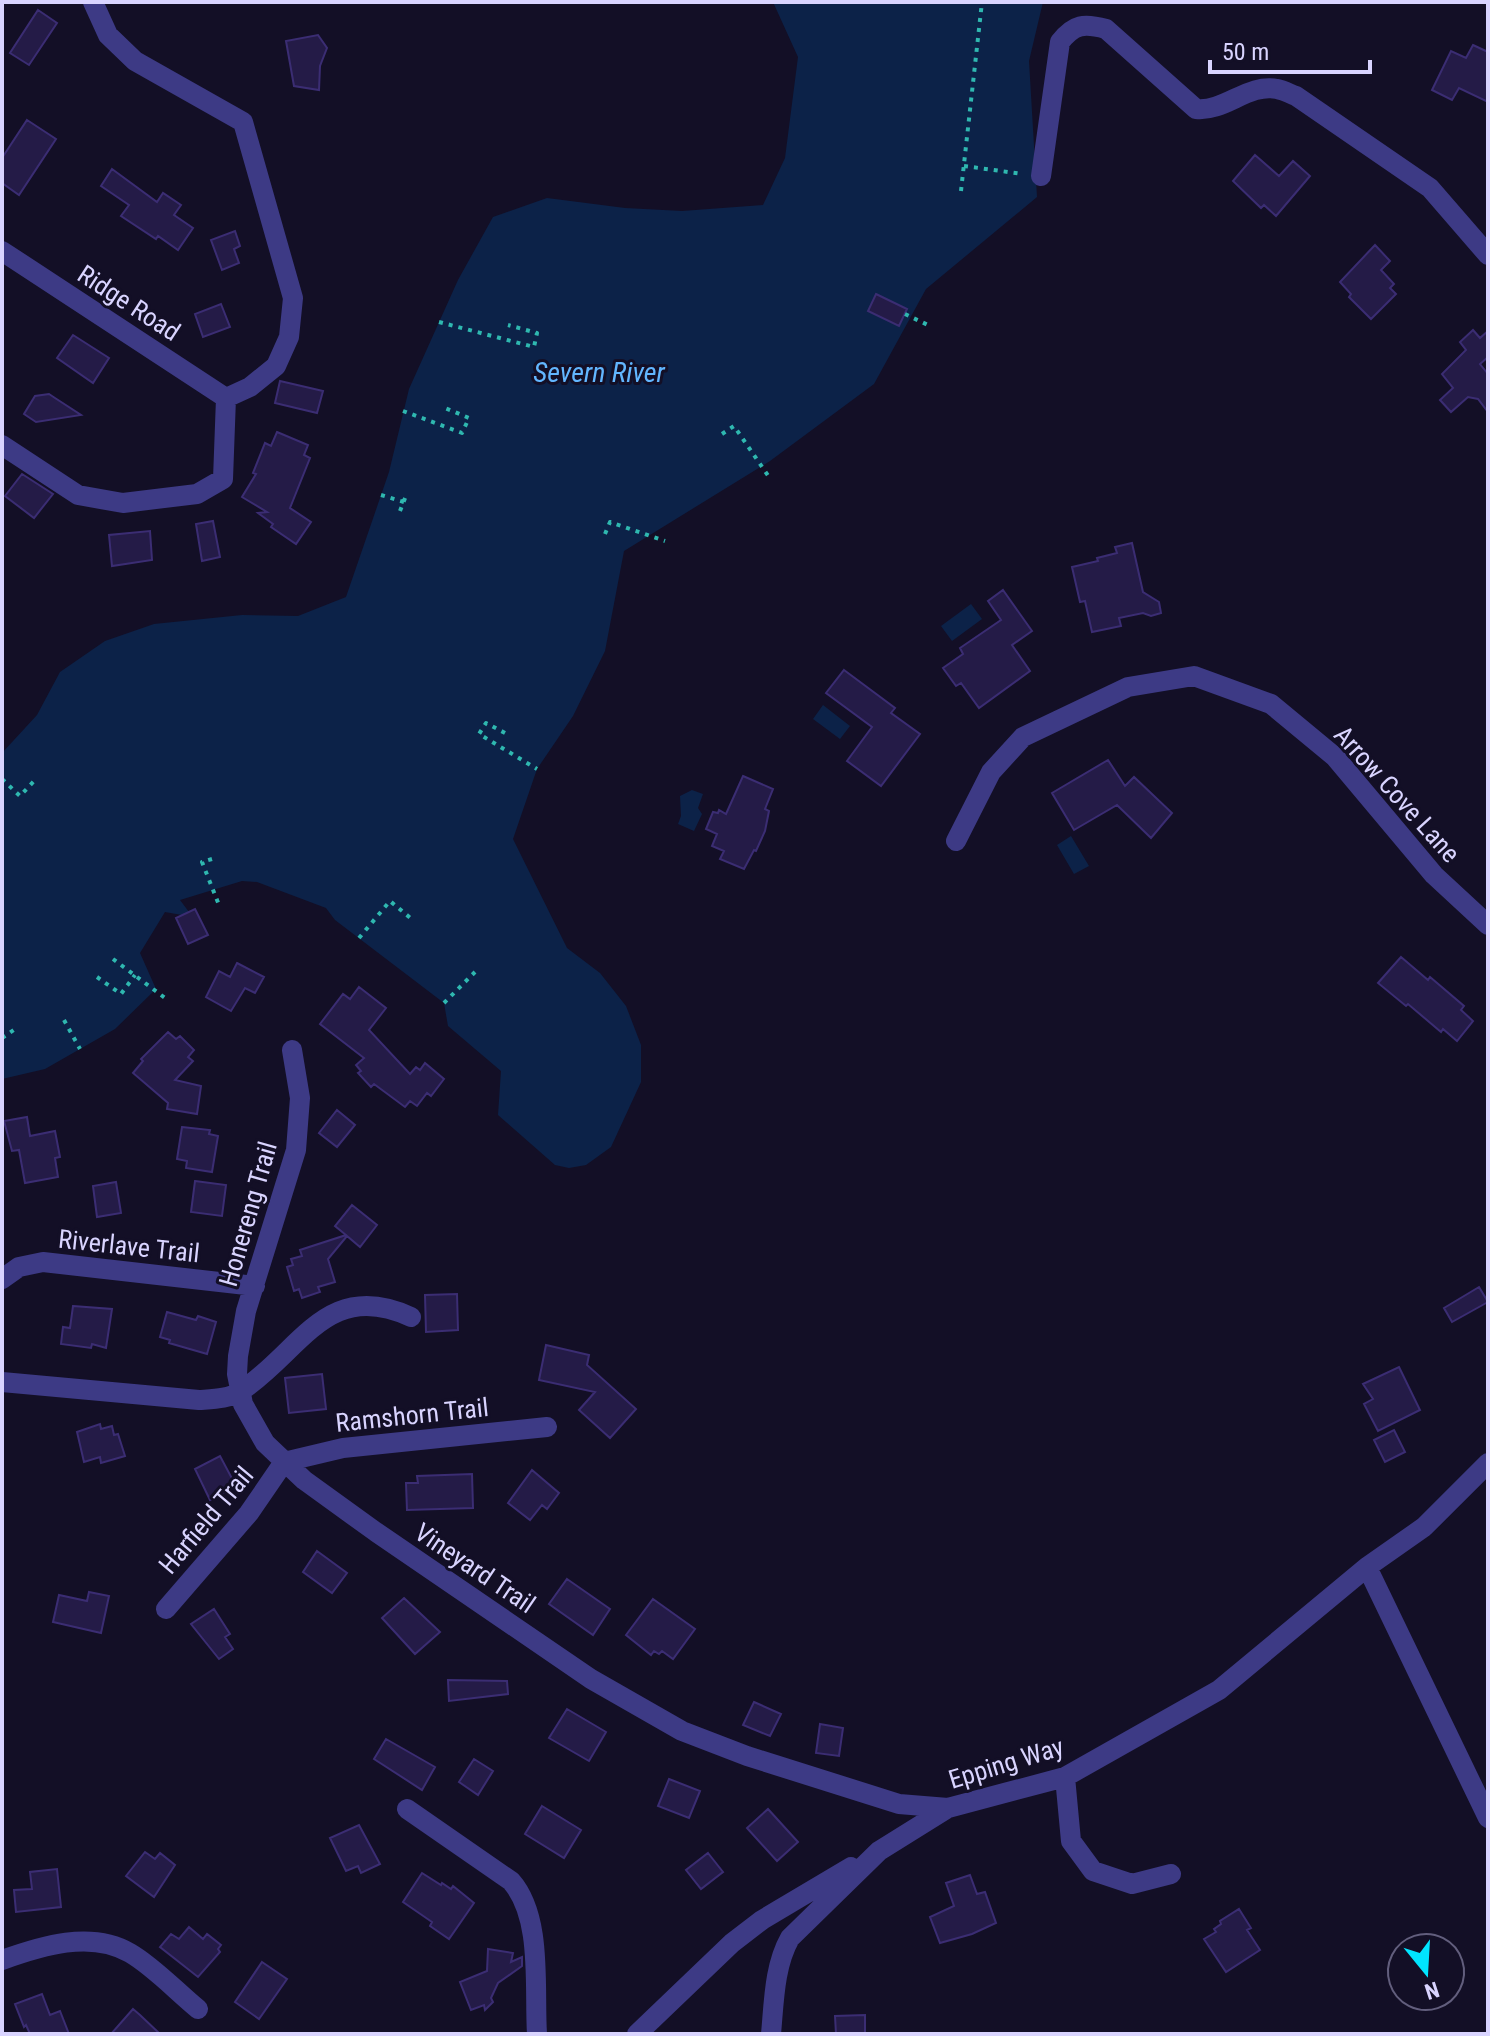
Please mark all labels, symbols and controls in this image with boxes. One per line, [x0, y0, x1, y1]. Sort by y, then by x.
scale bar [1210, 24, 1370, 74]
text: 50 m [1222, 38, 1269, 66]
street label: Ridge Road [72, 259, 186, 347]
water label: Severn River [533, 356, 666, 389]
street label: Arrow Cove Lane [1328, 720, 1466, 868]
street label: Honereng Trail [213, 1138, 283, 1290]
street label: Riverlave Trail [57, 1224, 201, 1268]
street label: Ramshorn Trail [334, 1392, 490, 1438]
street label: Harfield Trail [153, 1461, 259, 1579]
street label: Vineyard Trail [409, 1517, 541, 1619]
street label: Epping Way [945, 1731, 1067, 1795]
north arrow [1386, 1932, 1466, 2012]
text: N [1422, 1977, 1442, 2005]

